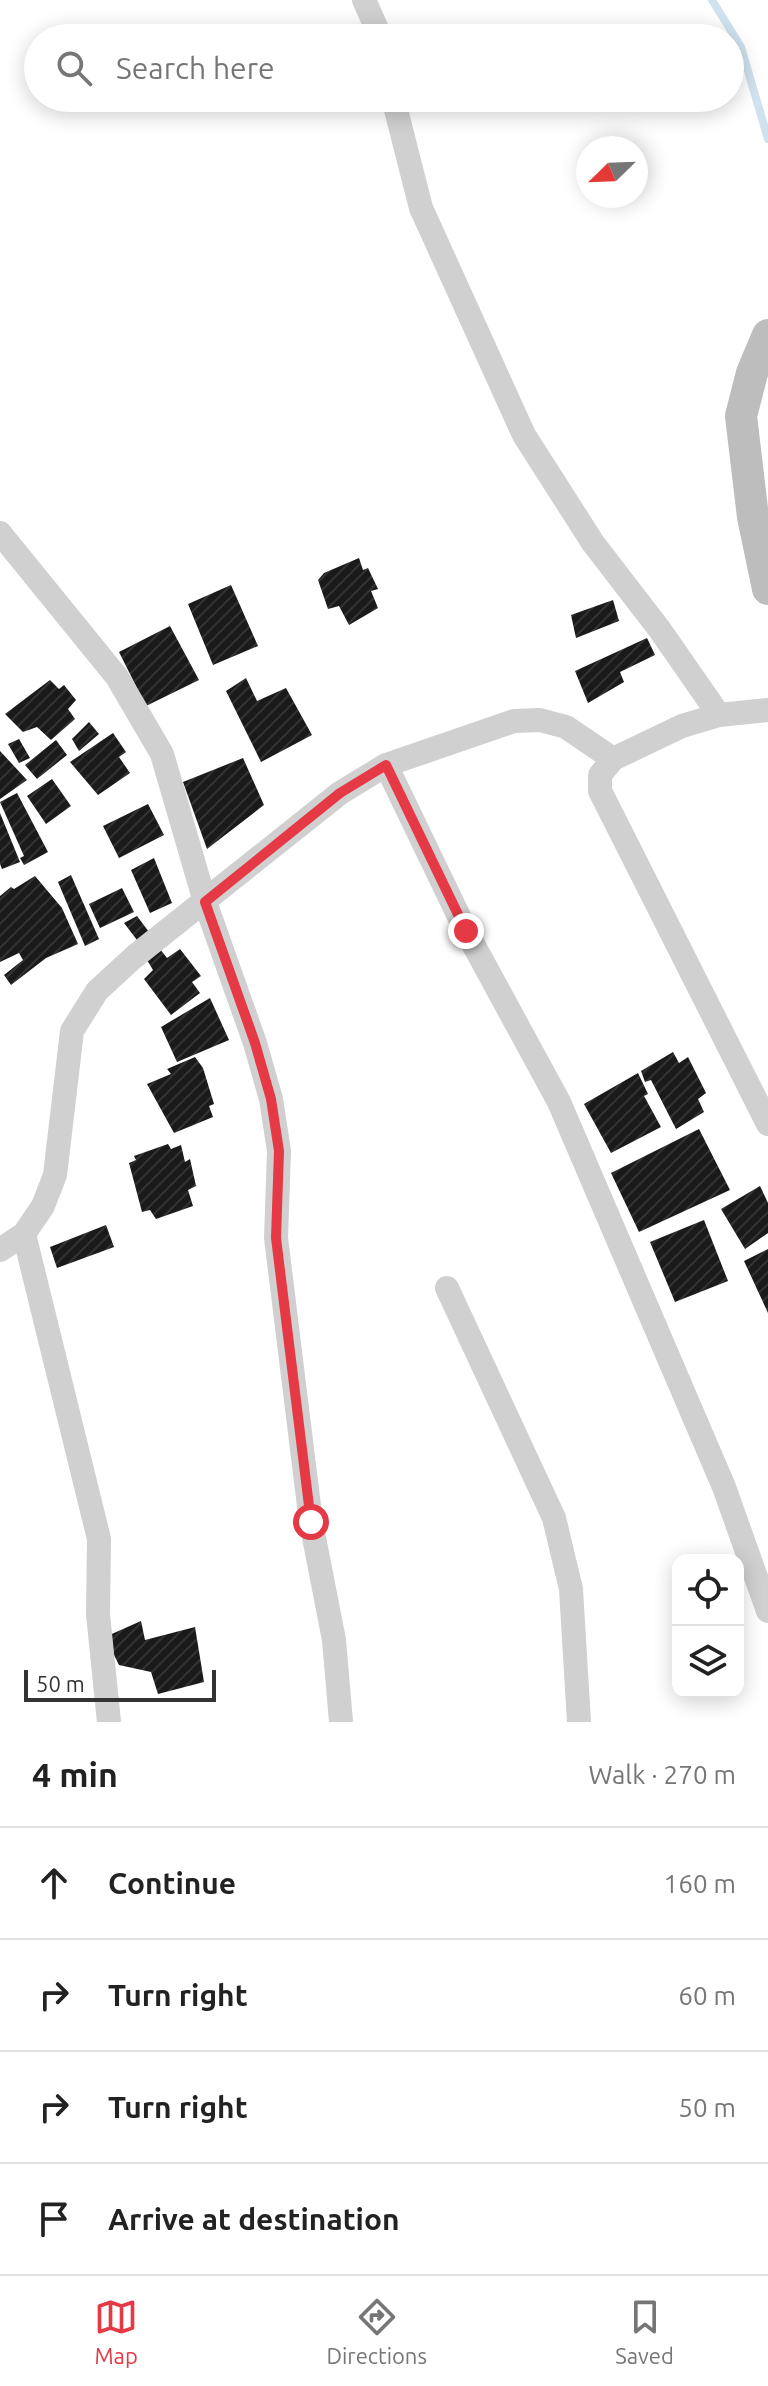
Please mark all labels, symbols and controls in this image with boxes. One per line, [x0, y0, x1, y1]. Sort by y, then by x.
search box [24, 24, 744, 112]
icon: search [52, 46, 96, 90]
text: Search here [116, 51, 275, 85]
north arrow [576, 136, 648, 208]
route end [448, 913, 484, 949]
route start [293, 1504, 329, 1540]
map controls [672, 1554, 744, 1698]
button: locate [672, 1554, 744, 1626]
button: layers [672, 1626, 744, 1698]
scale bar [24, 1666, 216, 1702]
text: 50 m [36, 1671, 85, 1696]
text: 4 min [32, 1755, 118, 1793]
text: Walk · 270 m [588, 1760, 736, 1789]
icon: ahead [32, 1861, 76, 1905]
text: Continue [108, 1866, 236, 1900]
text: 160 m [664, 1869, 736, 1898]
icon: right [32, 1973, 76, 2017]
text: Turn right [108, 1978, 248, 2012]
text: 60 m [678, 1981, 736, 2010]
icon: right [32, 2085, 76, 2129]
text: Turn right [108, 2090, 248, 2124]
text: 50 m [678, 2093, 736, 2122]
icon: arrive [32, 2197, 76, 2241]
text: Arrive at destination [108, 2202, 400, 2236]
tab: Map [94, 2295, 138, 2368]
tab: Directions [326, 2295, 427, 2368]
tab: Saved [615, 2295, 674, 2368]

